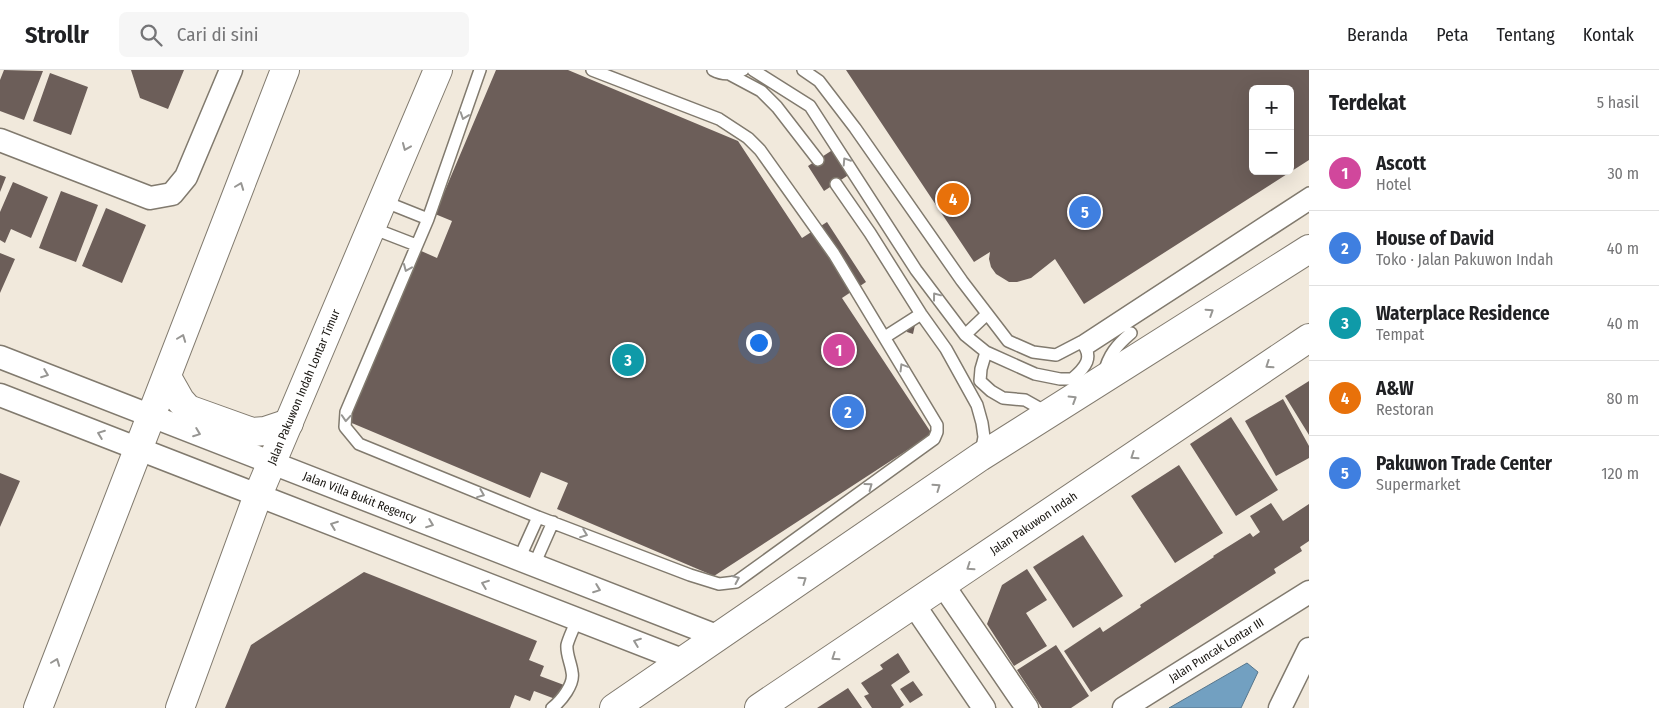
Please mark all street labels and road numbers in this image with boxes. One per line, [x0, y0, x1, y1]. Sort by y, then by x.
street label: Jalan Pakuwon Indah Lontar Timur [265, 306, 343, 467]
street label: Jalan Villa Bukit Regency [301, 469, 419, 526]
street label: Jalan Pakuwon Indah [987, 489, 1080, 558]
street label: Jalan Puncak Lontar III [1166, 615, 1266, 685]

